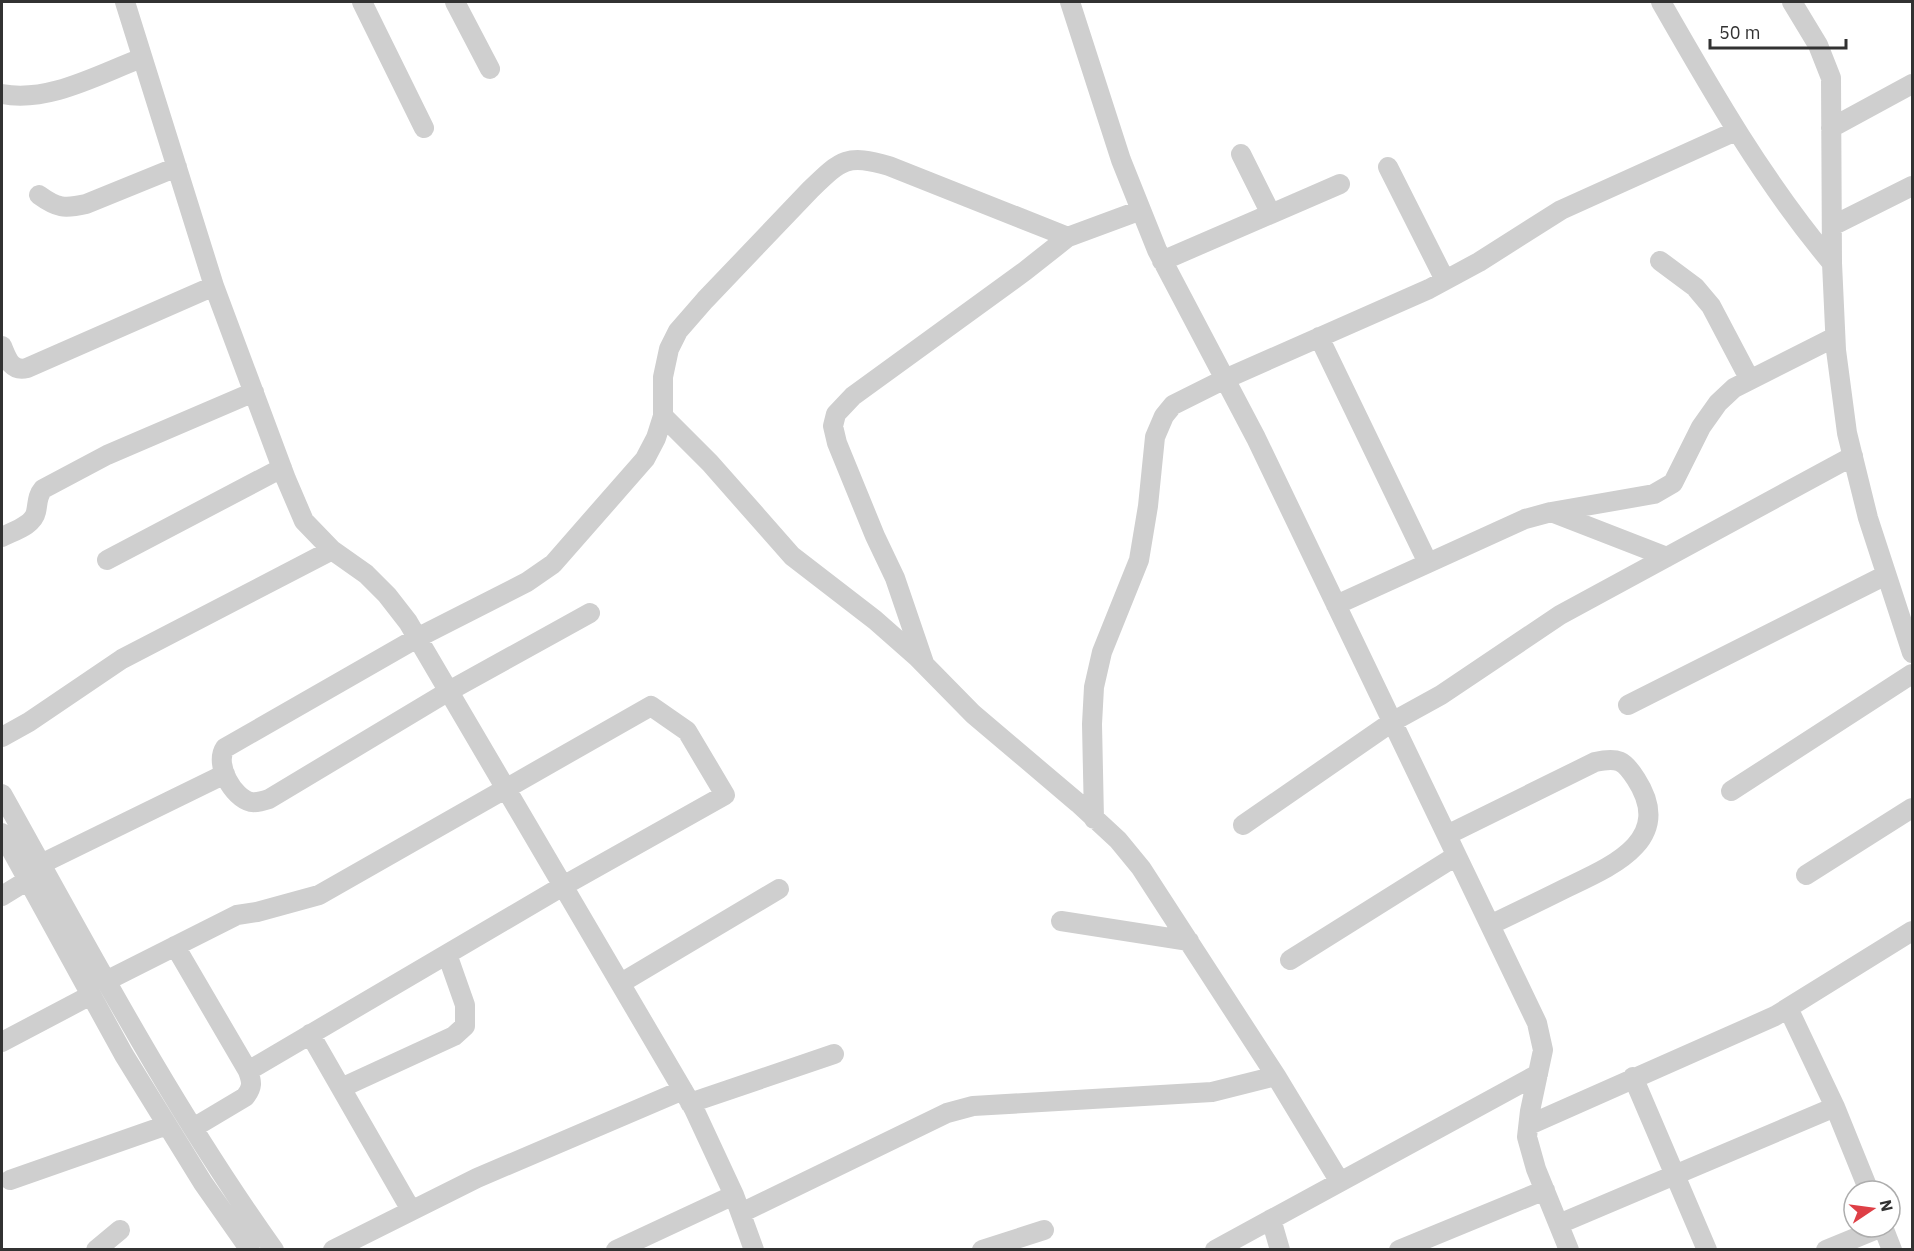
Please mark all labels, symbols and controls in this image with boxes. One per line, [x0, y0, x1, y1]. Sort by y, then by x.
scale bar [1710, 12, 1846, 50]
text: 50 m [1719, 21, 1761, 44]
north arrow [1842, 1179, 1902, 1239]
text: N [1876, 1198, 1898, 1214]

